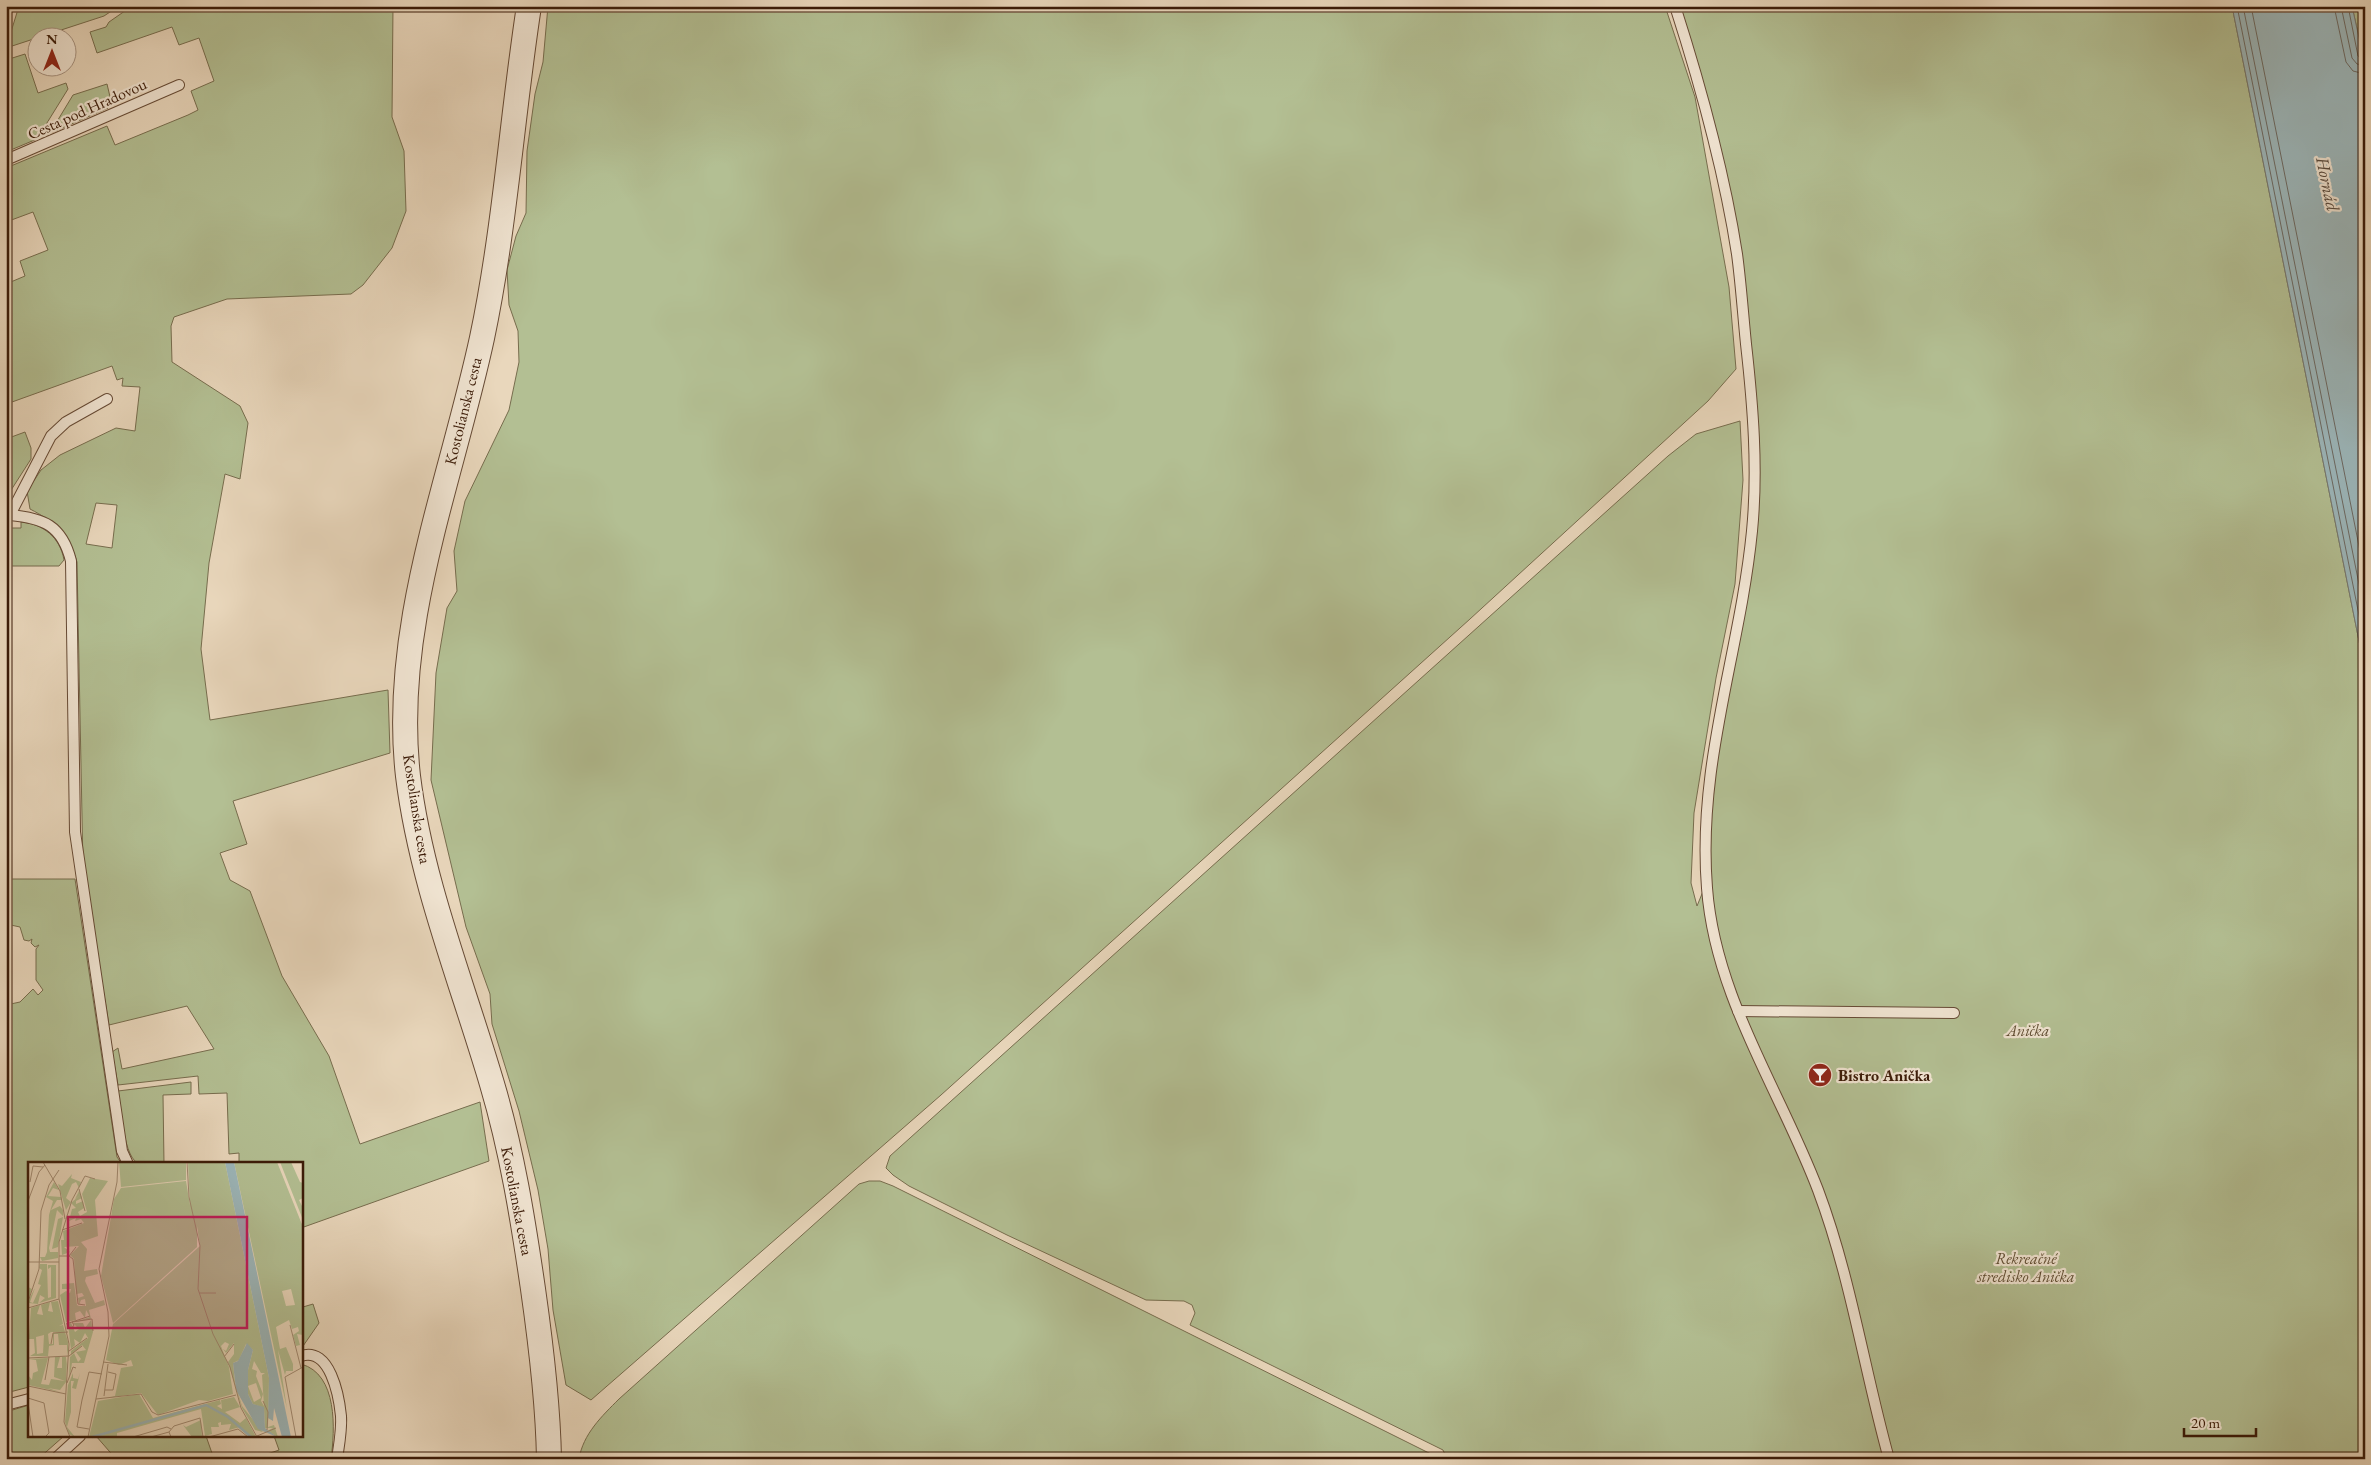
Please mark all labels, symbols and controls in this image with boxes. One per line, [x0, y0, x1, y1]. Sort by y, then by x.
north arrow [28, 28, 78, 78]
text: N [46, 30, 58, 48]
street label: Cesta pod Hradovou [24, 73, 150, 145]
water label: Hornád [2311, 154, 2345, 214]
street label: Kostolianska cesta [439, 354, 487, 467]
street label: Kostolianska cesta [398, 753, 436, 866]
park label: Anička [2006, 1020, 2049, 1041]
bar icon: Bistro Anička [1807, 1062, 1833, 1088]
place label: Bistro Anička [1838, 1065, 1931, 1086]
street label: Kostolianska cesta [496, 1145, 538, 1258]
inset map [28, 1162, 302, 1438]
park label: Rekreačné stredisko Anička [1976, 1248, 2075, 1287]
scale bar [2184, 1405, 2256, 1437]
text: 20 m [2191, 1413, 2220, 1432]

